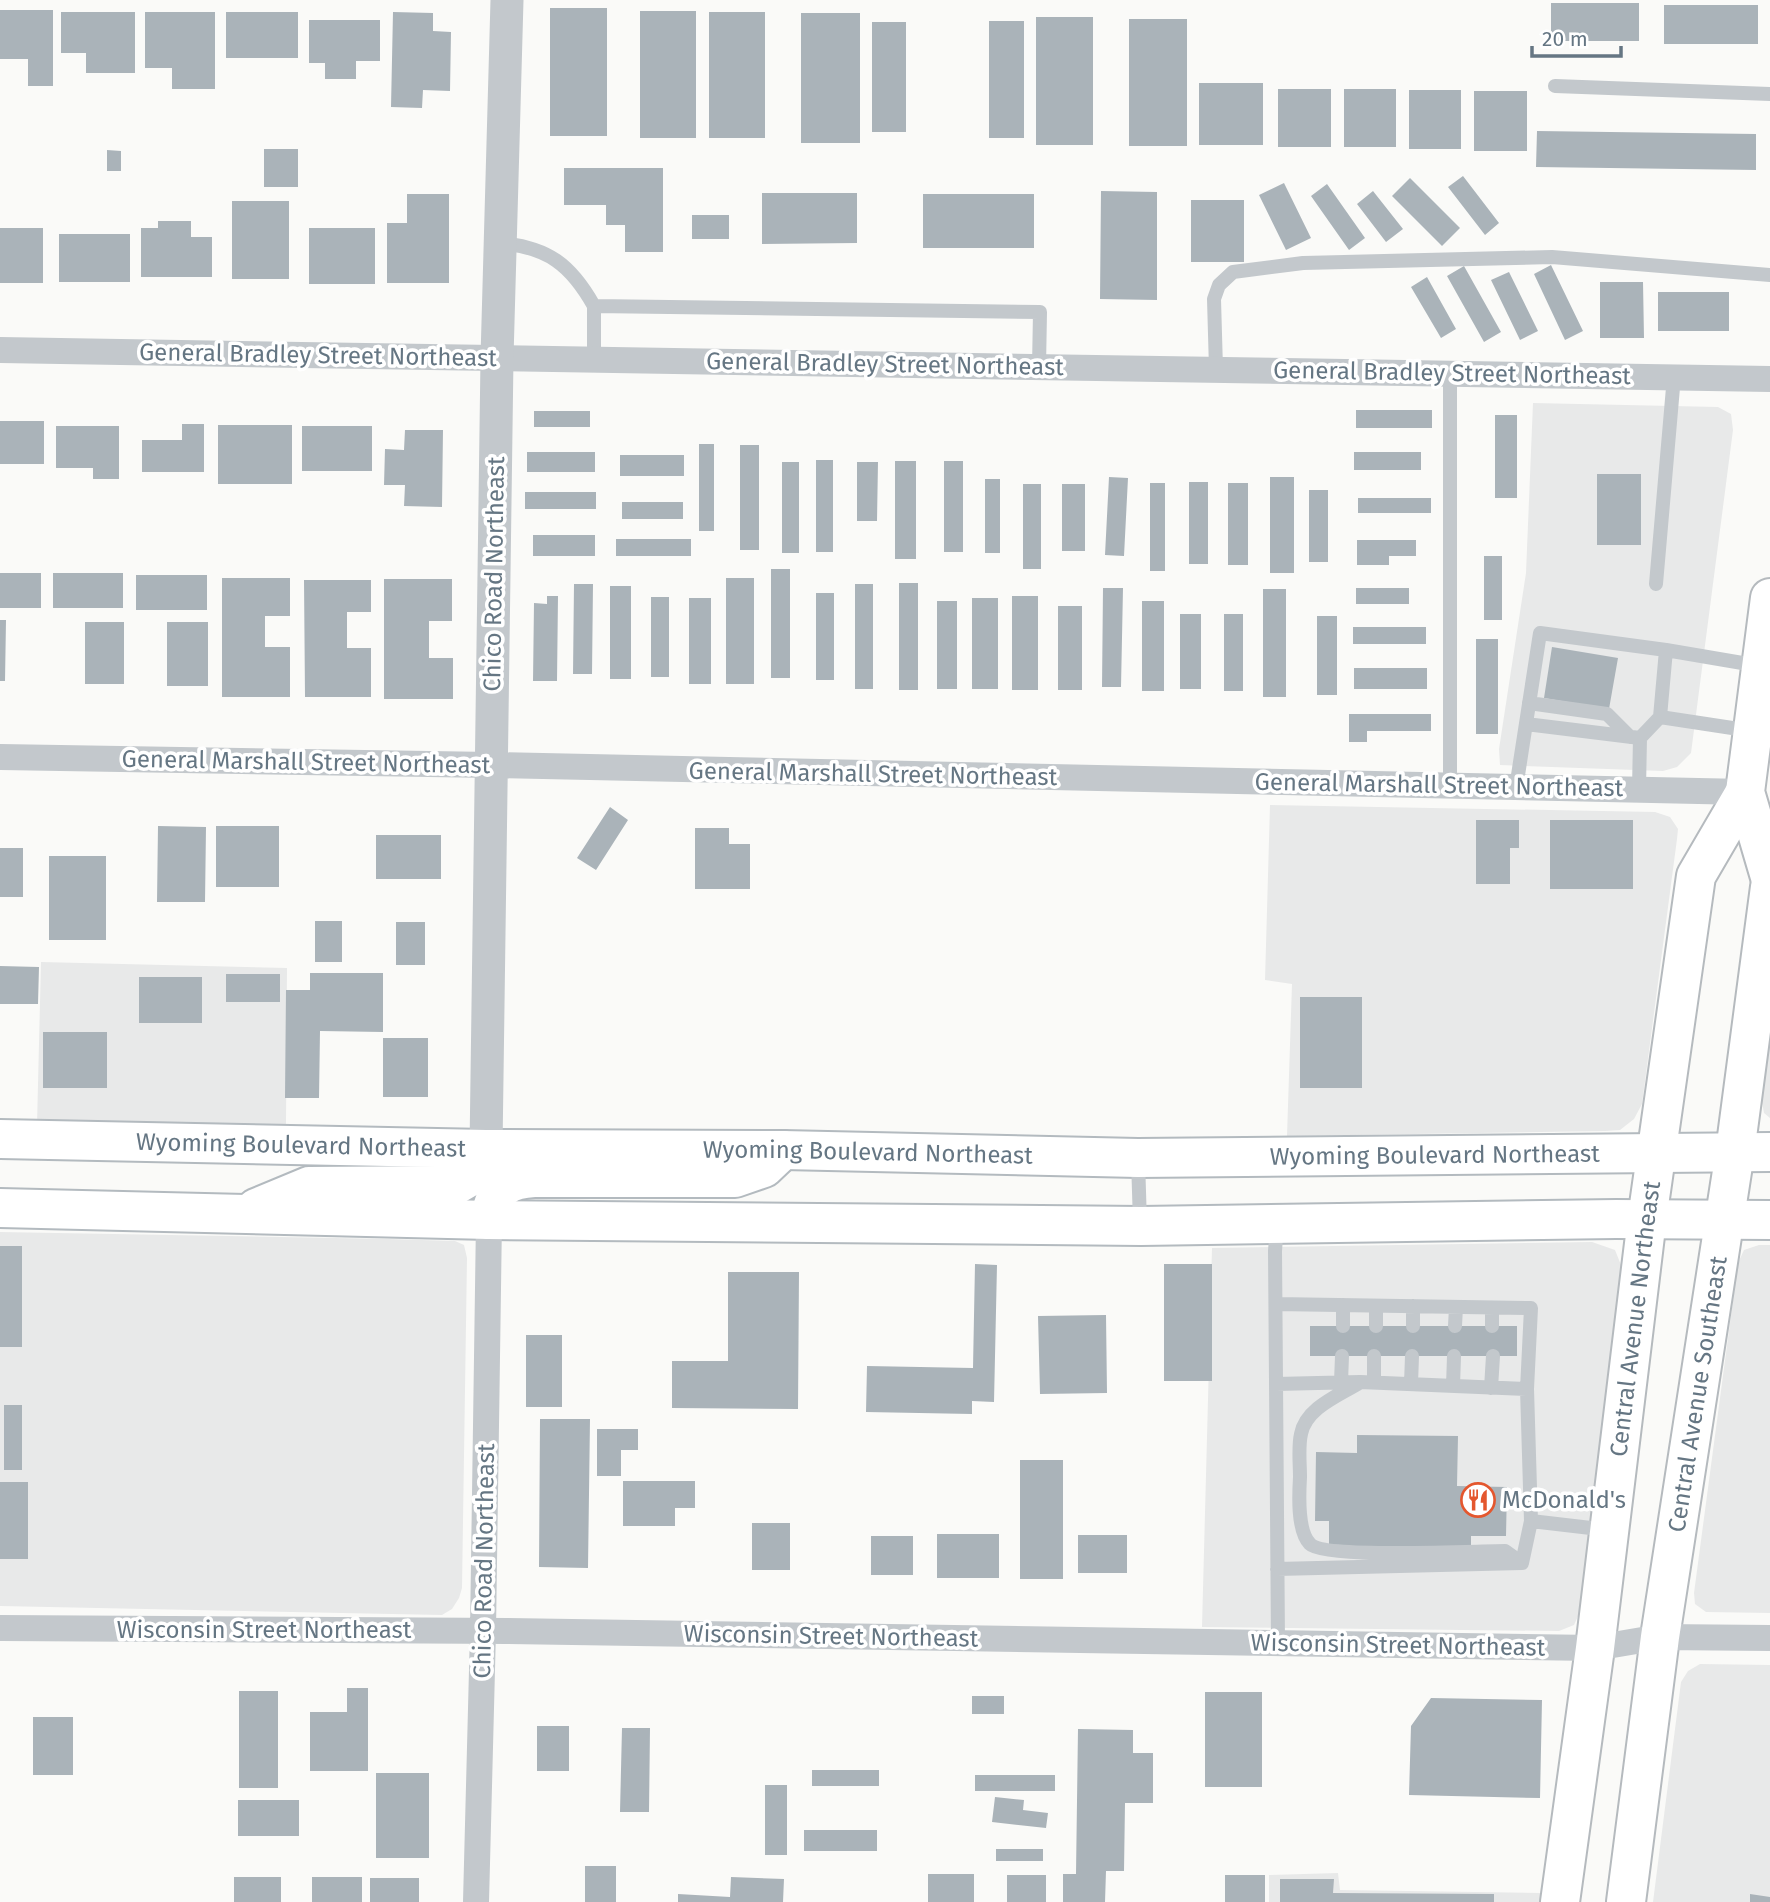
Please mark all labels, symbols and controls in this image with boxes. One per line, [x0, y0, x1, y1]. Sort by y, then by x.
scale bar [1532, 14, 1621, 58]
text: 20 m [1542, 26, 1588, 52]
street label: General Bradley Street Northeast [139, 338, 497, 372]
street label: General Bradley Street Northeast [706, 347, 1064, 381]
street label: General Bradley Street Northeast [1273, 356, 1631, 390]
street label: Chico Road Northeast [478, 456, 510, 692]
street label: General Marshall Street Northeast [122, 745, 491, 779]
street label: General Marshall Street Northeast [689, 757, 1058, 791]
street label: General Marshall Street Northeast [1255, 768, 1624, 802]
street label: Wyoming Boulevard Northeast [136, 1128, 467, 1163]
street label: Wyoming Boulevard Northeast [703, 1136, 1034, 1170]
street label: Wyoming Boulevard Northeast [1270, 1140, 1600, 1171]
street label: Central Avenue Northeast [1604, 1179, 1666, 1458]
street label: Central Avenue Southeast [1662, 1254, 1733, 1534]
street label: Chico Road Northeast [468, 1443, 500, 1679]
restaurant icon: McDonald's [1459, 1481, 1497, 1519]
place label: McDonald's [1502, 1486, 1626, 1514]
street label: Wisconsin Street Northeast [117, 1616, 412, 1644]
street label: Wisconsin Street Northeast [683, 1619, 979, 1653]
street label: Wisconsin Street Northeast [1250, 1628, 1546, 1662]

